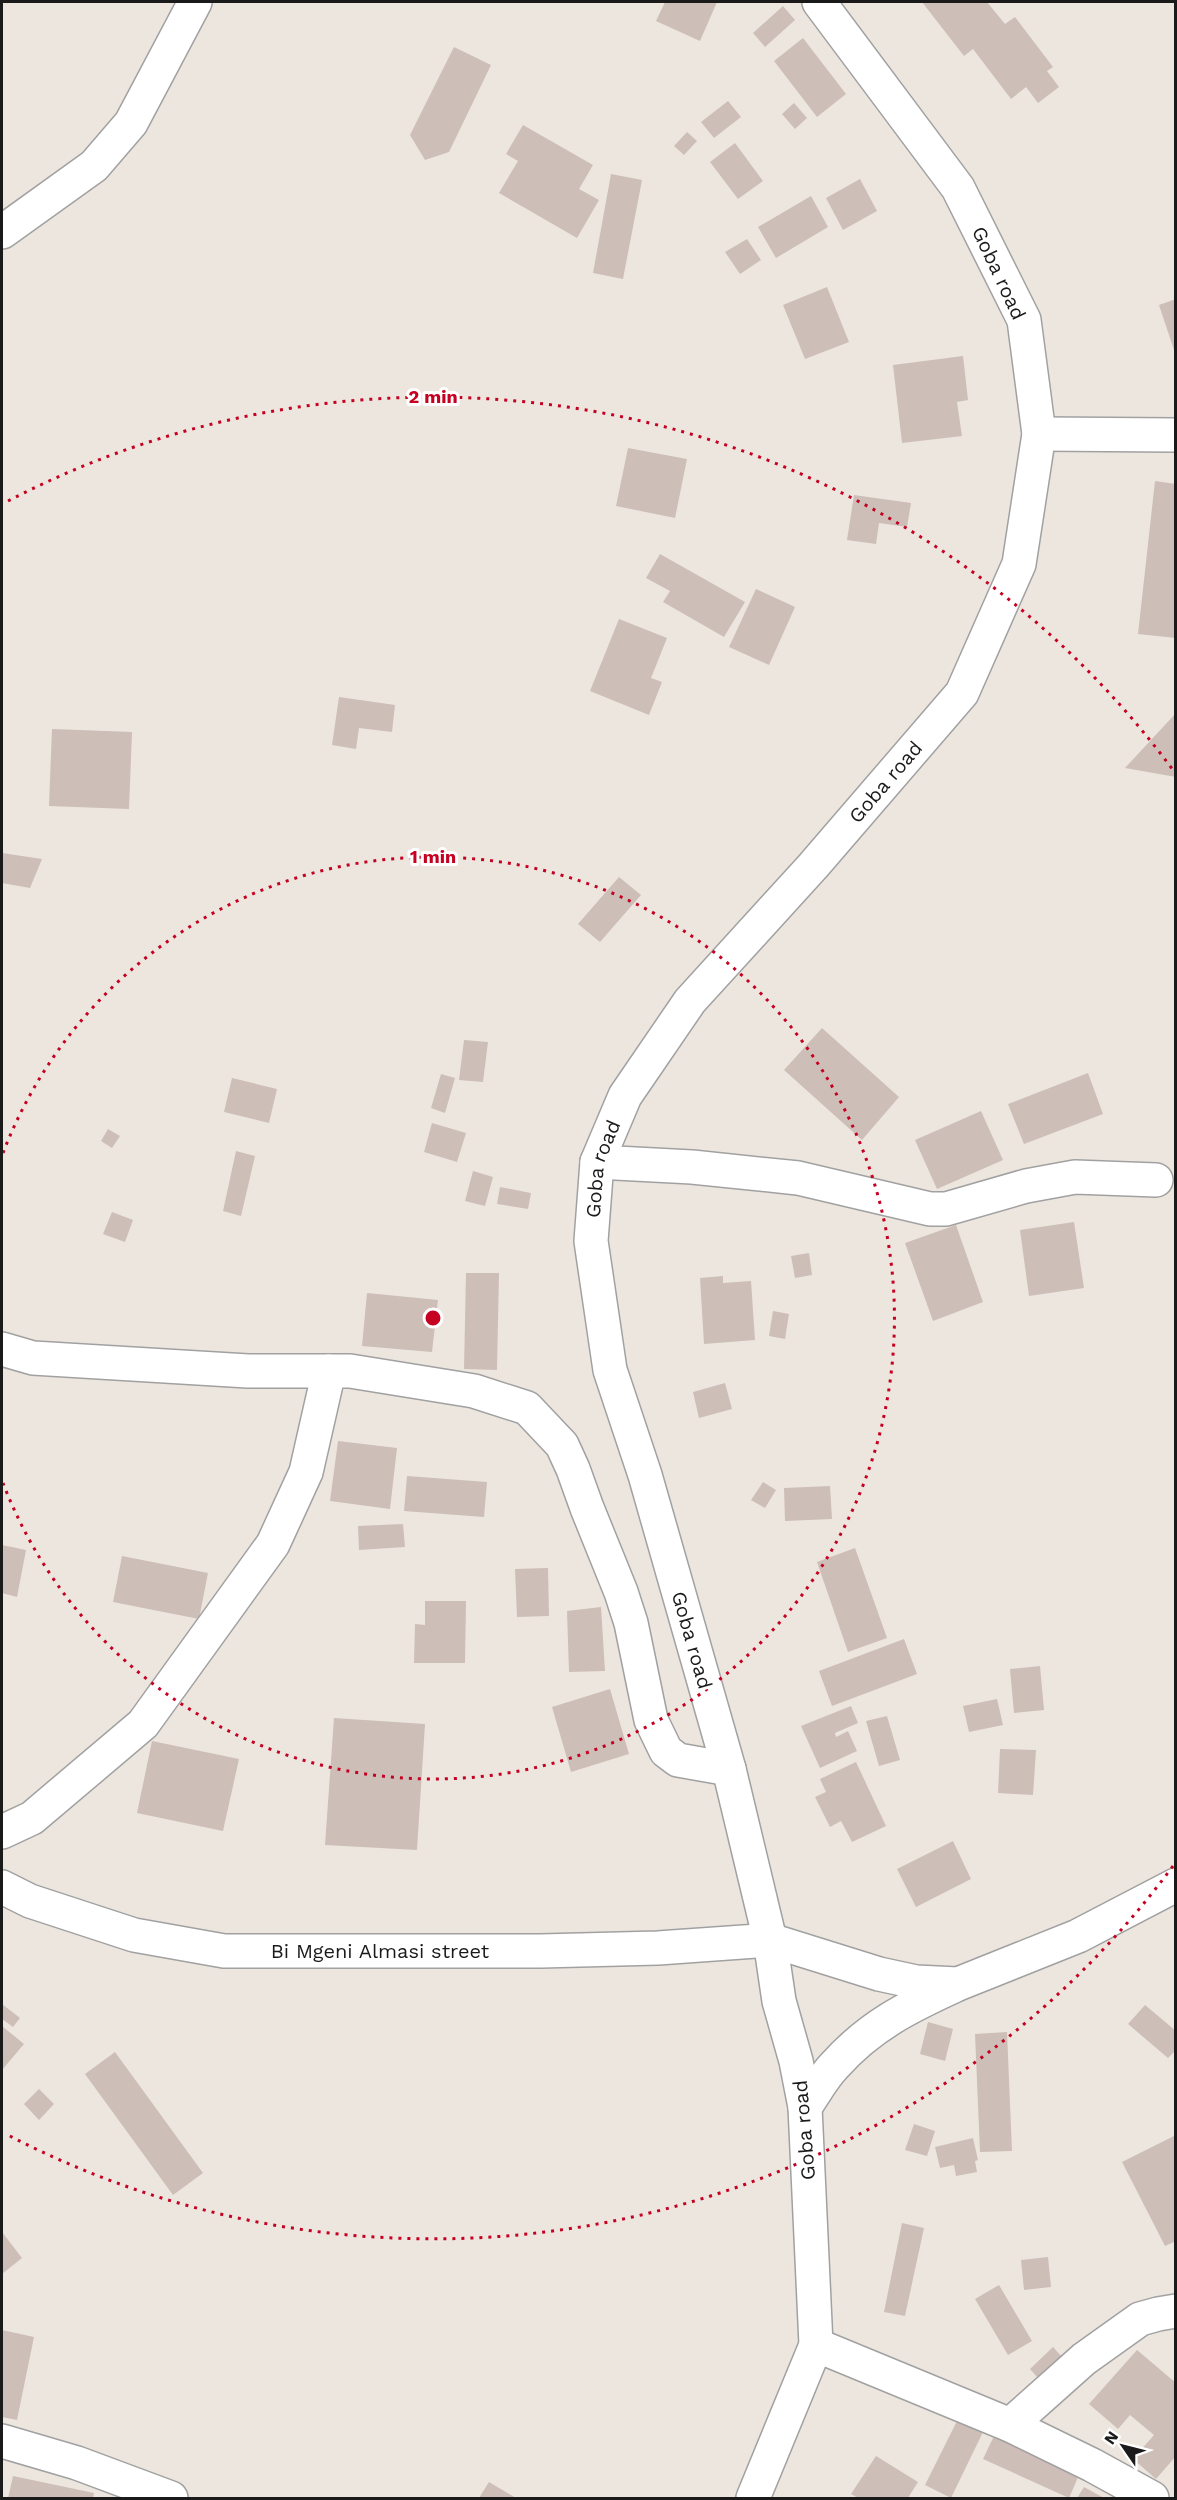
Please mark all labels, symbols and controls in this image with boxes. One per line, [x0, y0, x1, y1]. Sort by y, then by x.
street label: Goba road [967, 222, 1031, 324]
text: 2 min [408, 386, 458, 407]
street label: Goba road [844, 736, 927, 828]
text: 1 min [410, 846, 456, 867]
street label: Goba road [581, 1116, 626, 1218]
centre of rings [423, 1308, 443, 1328]
street label: Goba road [667, 1588, 717, 1692]
street label: Bi Mgeni Almasi street [271, 1939, 490, 1963]
street label: Goba road [788, 2079, 820, 2181]
north arrow [1093, 2416, 1153, 2476]
text: N [1100, 2427, 1122, 2448]

